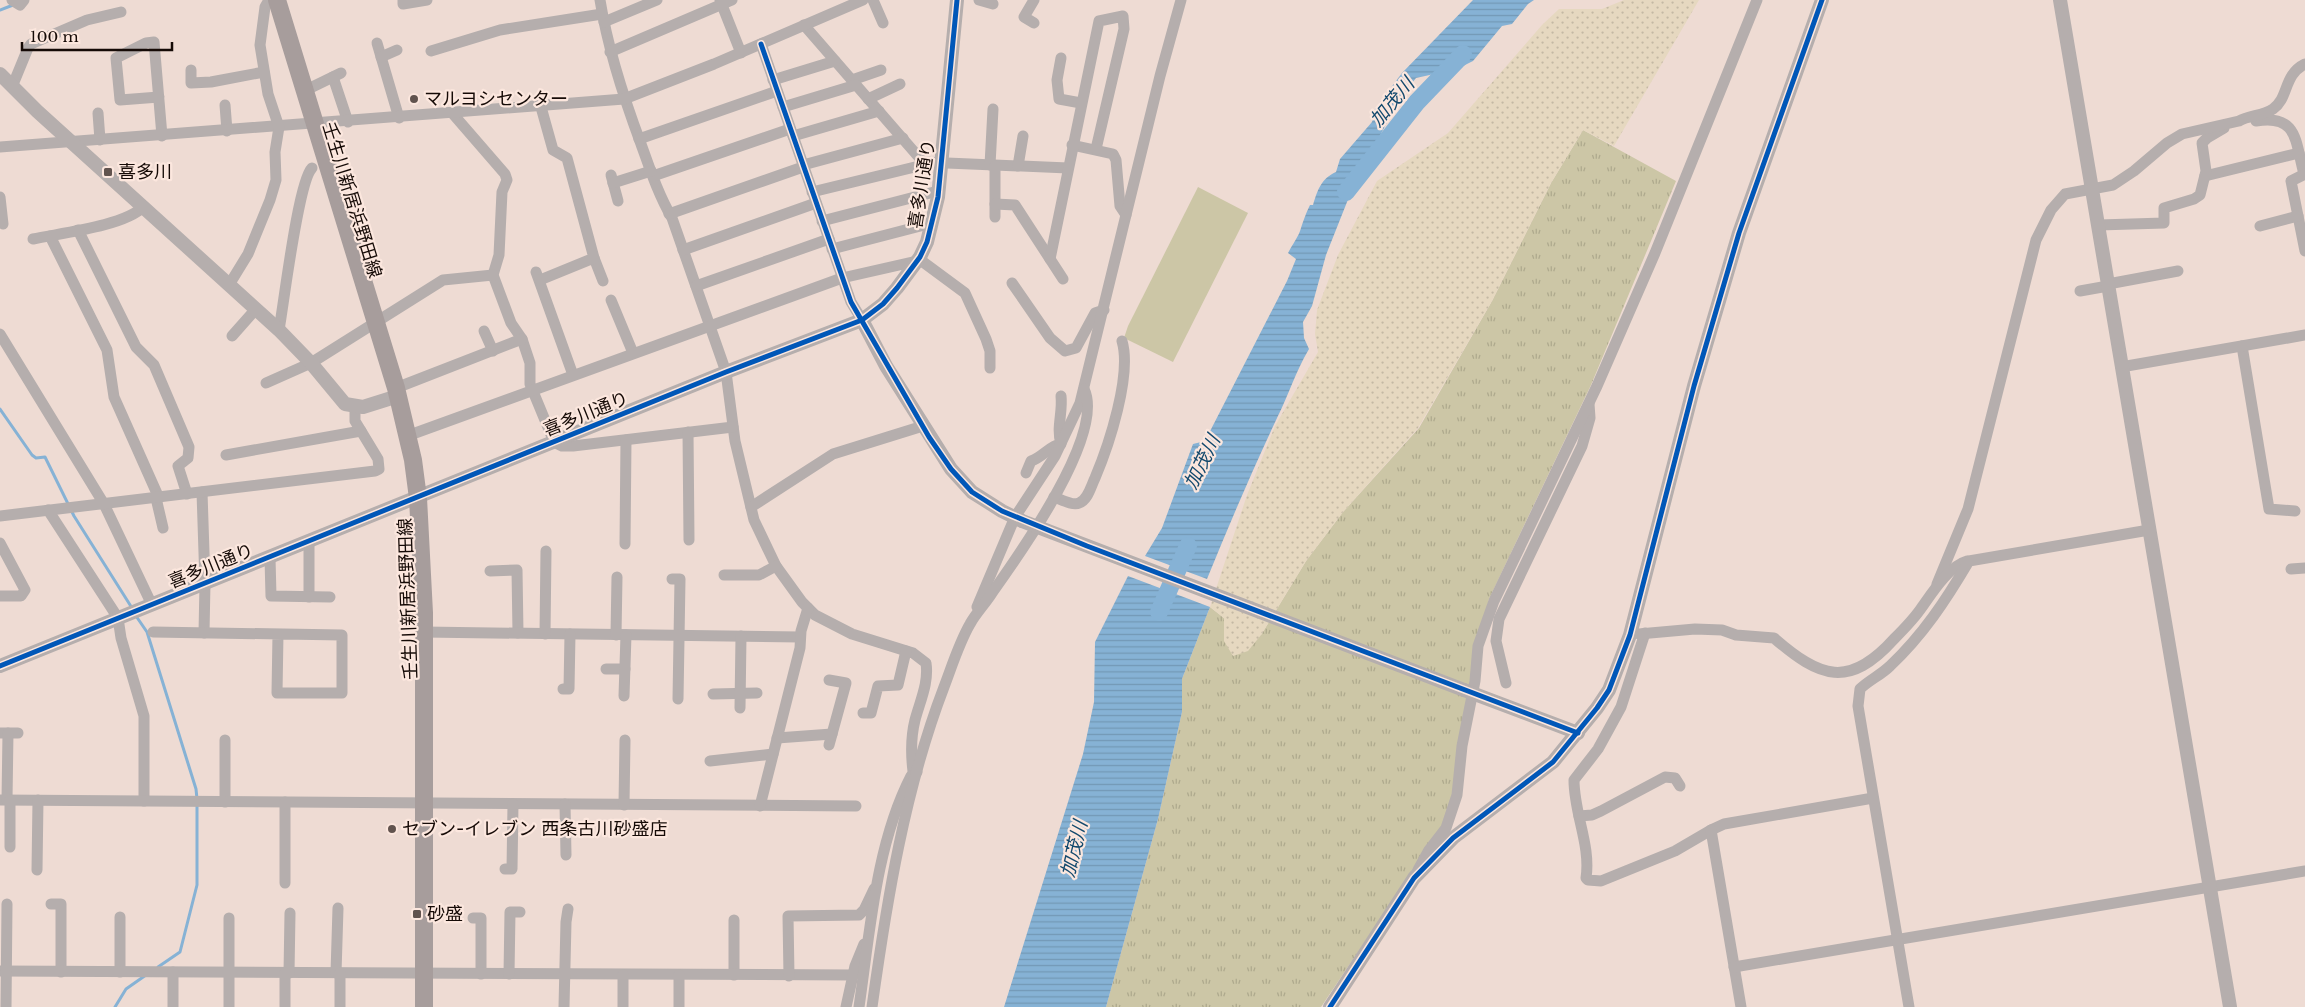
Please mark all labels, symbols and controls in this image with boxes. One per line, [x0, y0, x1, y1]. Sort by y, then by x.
scale bar [22, 20, 172, 52]
text: 100 m [30, 27, 79, 46]
water label: 加茂川 [1365, 71, 1420, 131]
place label: マルヨシセンター [424, 88, 568, 110]
marker: マルヨシセンター [408, 93, 420, 105]
street label: 壬生川新居浜野田線 [318, 119, 386, 281]
street label: 喜多川通り [904, 138, 940, 230]
place label: 喜多川 [118, 161, 172, 183]
marker: 喜多川 [102, 166, 114, 178]
street label: 喜多川通り [540, 387, 632, 441]
water label: 加茂川 [1179, 430, 1226, 493]
street label: 壬生川新居浜野田線 [394, 518, 422, 680]
street label: 喜多川通り [165, 539, 257, 593]
water label: 加茂川 [1056, 817, 1093, 879]
place label: セブン-イレブン 西条古川砂盛店 [402, 818, 668, 840]
marker: セブン-イレブン 西条古川砂盛店 [386, 823, 398, 835]
place label: 砂盛 [427, 903, 463, 925]
marker: 砂盛 [411, 908, 423, 920]

